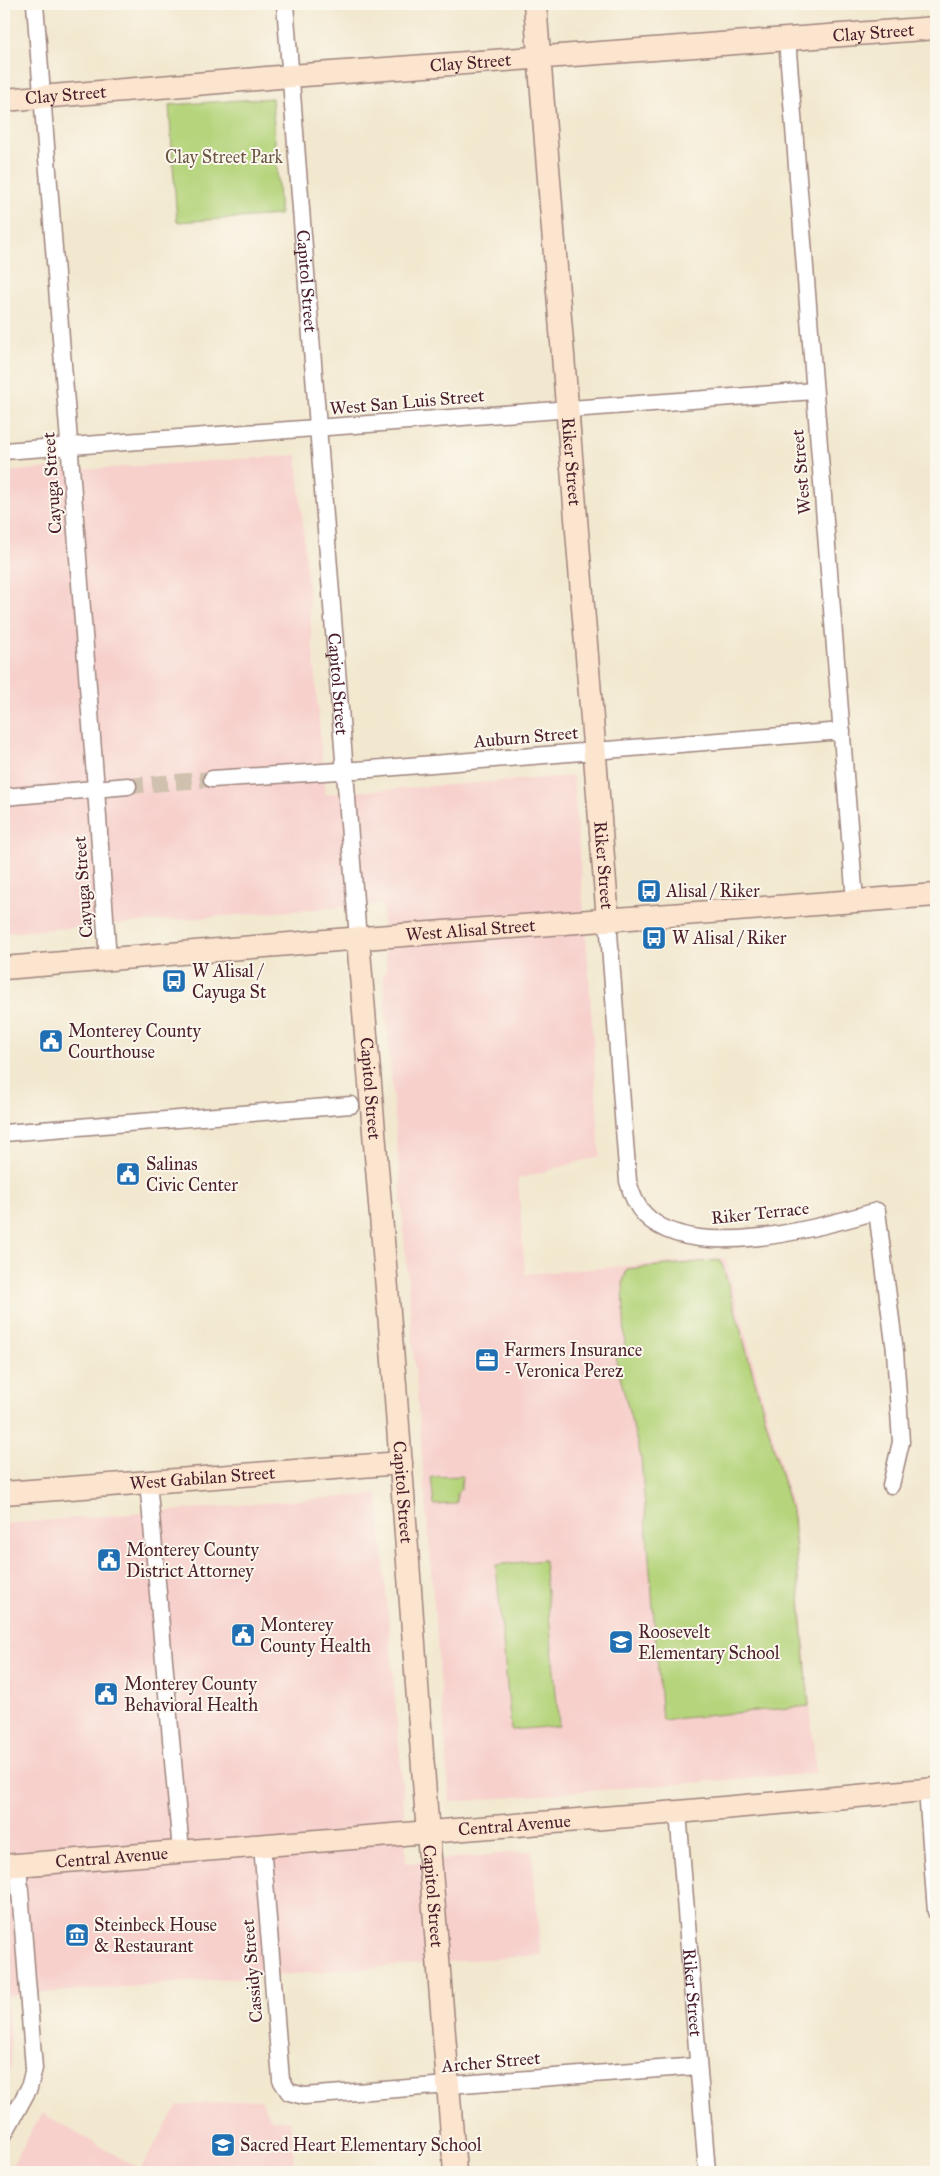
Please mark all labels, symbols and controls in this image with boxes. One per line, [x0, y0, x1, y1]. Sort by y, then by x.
street label: Clay Street [832, 19, 916, 47]
street label: Clay Street [429, 49, 513, 77]
street label: Clay Street [24, 80, 108, 109]
park label: Clay Street Park [165, 146, 284, 168]
street label: Capitol Street [292, 229, 322, 334]
street label: West San Luis Street [329, 384, 486, 420]
street label: Riker Street [557, 416, 586, 507]
street label: West Street [786, 428, 816, 515]
street label: Cayuga Street [37, 431, 68, 535]
street label: Capitol Street [323, 632, 353, 737]
street label: Auburn Street [472, 721, 580, 753]
street label: Riker Street [589, 820, 618, 911]
street label: Cayuga Street [68, 835, 99, 939]
bus stop icon: Alisal / Riker [636, 878, 662, 904]
place label: Alisal / Riker [665, 880, 760, 902]
street label: West Alisal Street [405, 914, 537, 946]
bus stop icon: W Alisal / Riker [641, 925, 667, 951]
place label: W Alisal / Riker [672, 927, 787, 949]
place label: W Alisal / Cayuga St [192, 960, 267, 1004]
bus stop icon: W Alisal / Cayuga St [161, 968, 187, 994]
place label: Monterey County Courthouse [68, 1020, 202, 1063]
public building icon: Monterey County Courthouse [38, 1028, 64, 1054]
street label: Capitol Street [355, 1036, 386, 1141]
place label: Salinas Civic Center [146, 1153, 238, 1196]
public building icon: Salinas Civic Center [115, 1161, 141, 1187]
street label: Riker Terrace [710, 1197, 810, 1229]
place label: Farmers Insurance - Veronica Perez [504, 1339, 642, 1382]
office icon: Farmers Insurance - Veronica Perez [474, 1347, 500, 1373]
street label: Capitol Street [388, 1440, 418, 1545]
street label: West Gabilan Street [129, 1461, 277, 1494]
place label: Monterey County District Attorney [126, 1539, 260, 1582]
public building icon: Monterey County District Attorney [96, 1547, 122, 1573]
place label: Monterey County Health [260, 1614, 371, 1657]
place label: Roosevelt Elementary School [638, 1621, 780, 1664]
public building icon: Monterey County Health [230, 1622, 256, 1648]
school or university icon: Roosevelt Elementary School [608, 1629, 634, 1655]
place label: Monterey County Behavioral Health [124, 1673, 258, 1716]
public building icon: Monterey County Behavioral Health [93, 1681, 119, 1707]
street label: Central Avenue [457, 1810, 572, 1841]
street label: Central Avenue [54, 1842, 169, 1873]
street label: Capitol Street [418, 1844, 448, 1949]
place label: Steinbeck House & Restaurant [94, 1914, 217, 1957]
street label: Cassidy Street [236, 1918, 267, 2024]
museum icon: Steinbeck House & Restaurant [64, 1922, 90, 1948]
street label: Riker Street [678, 1947, 707, 2038]
street label: Archer Street [440, 2047, 542, 2077]
school or university icon: Sacred Heart Elementary School [210, 2132, 236, 2158]
place label: Sacred Heart Elementary School [240, 2134, 482, 2156]

